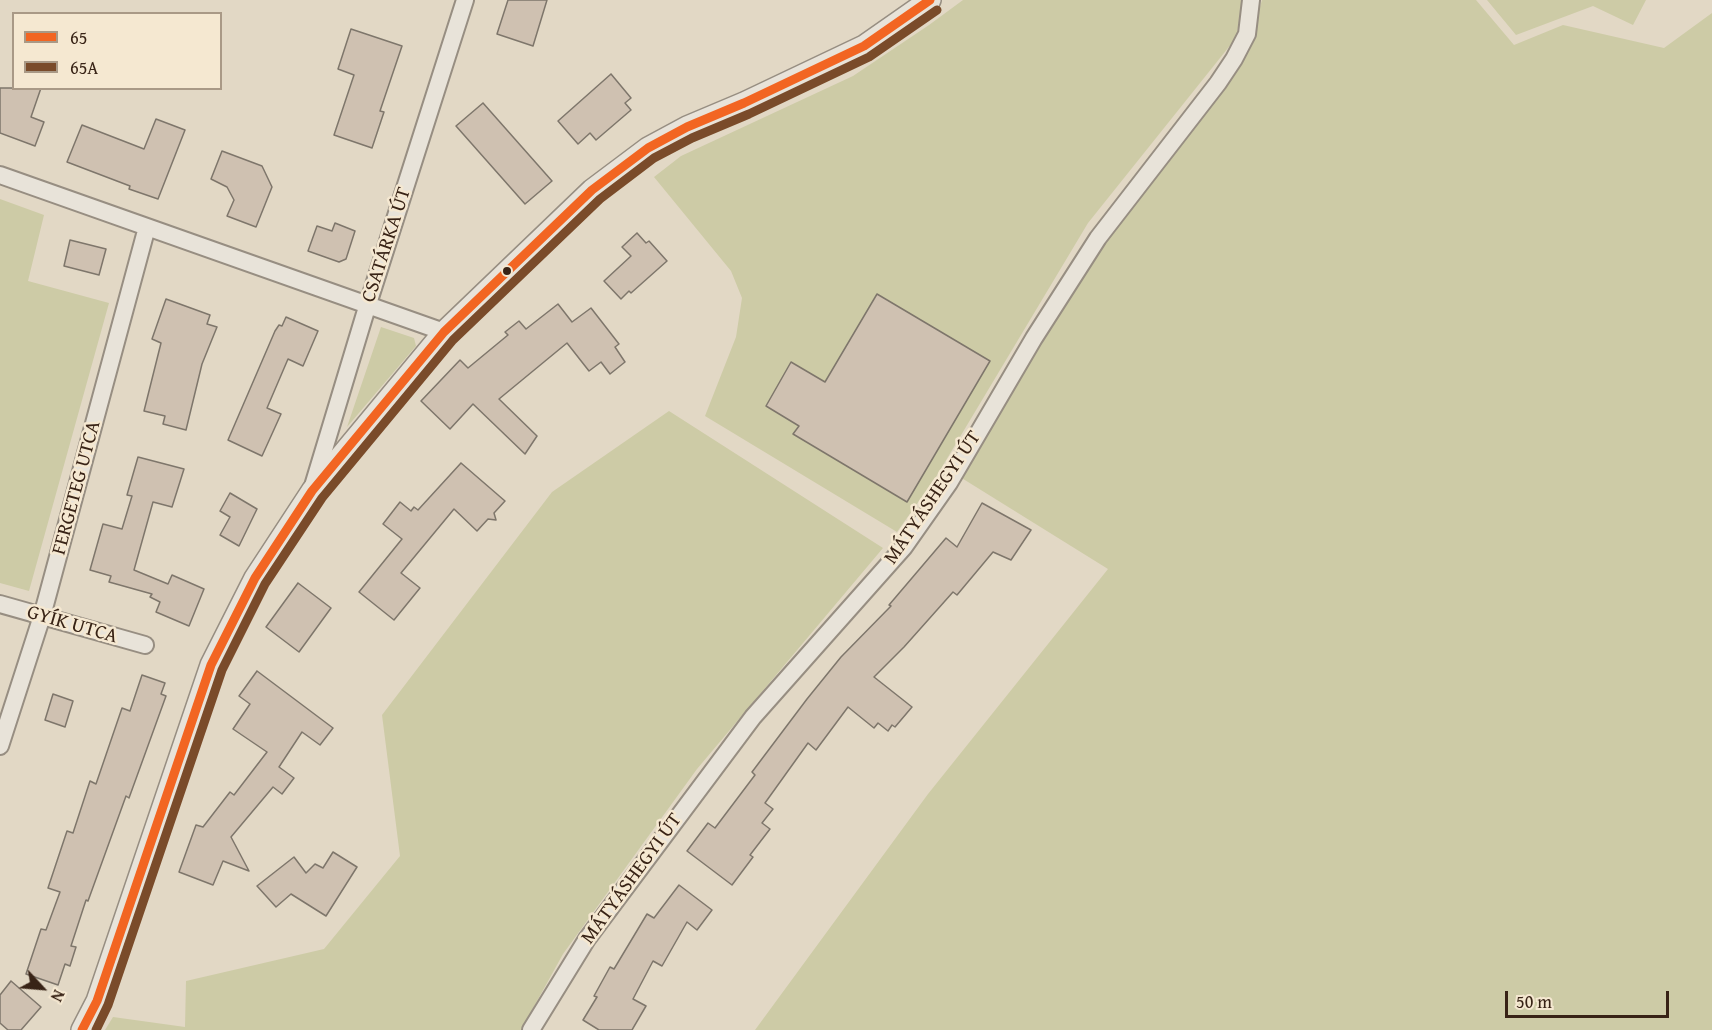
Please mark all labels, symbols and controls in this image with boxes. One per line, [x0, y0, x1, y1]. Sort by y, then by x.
legend [12, 12, 222, 90]
text: 65 [70, 24, 87, 51]
text: 65A [70, 54, 98, 81]
street label: CSATÁRKA ÚT [357, 185, 417, 305]
unlabelled marker [501, 265, 513, 277]
street label: FERGETEG UTCA [48, 418, 106, 558]
street label: MÁTYÁSHEGYI ÚT [879, 427, 987, 569]
street label: GYÍK UTCA [24, 601, 120, 649]
street label: MÁTYÁSHEGYI ÚT [577, 809, 687, 949]
north arrow [12, 958, 72, 1018]
scale bar [1508, 979, 1672, 1017]
text: N [45, 986, 71, 1006]
text: 50 m [1516, 988, 1552, 1015]

